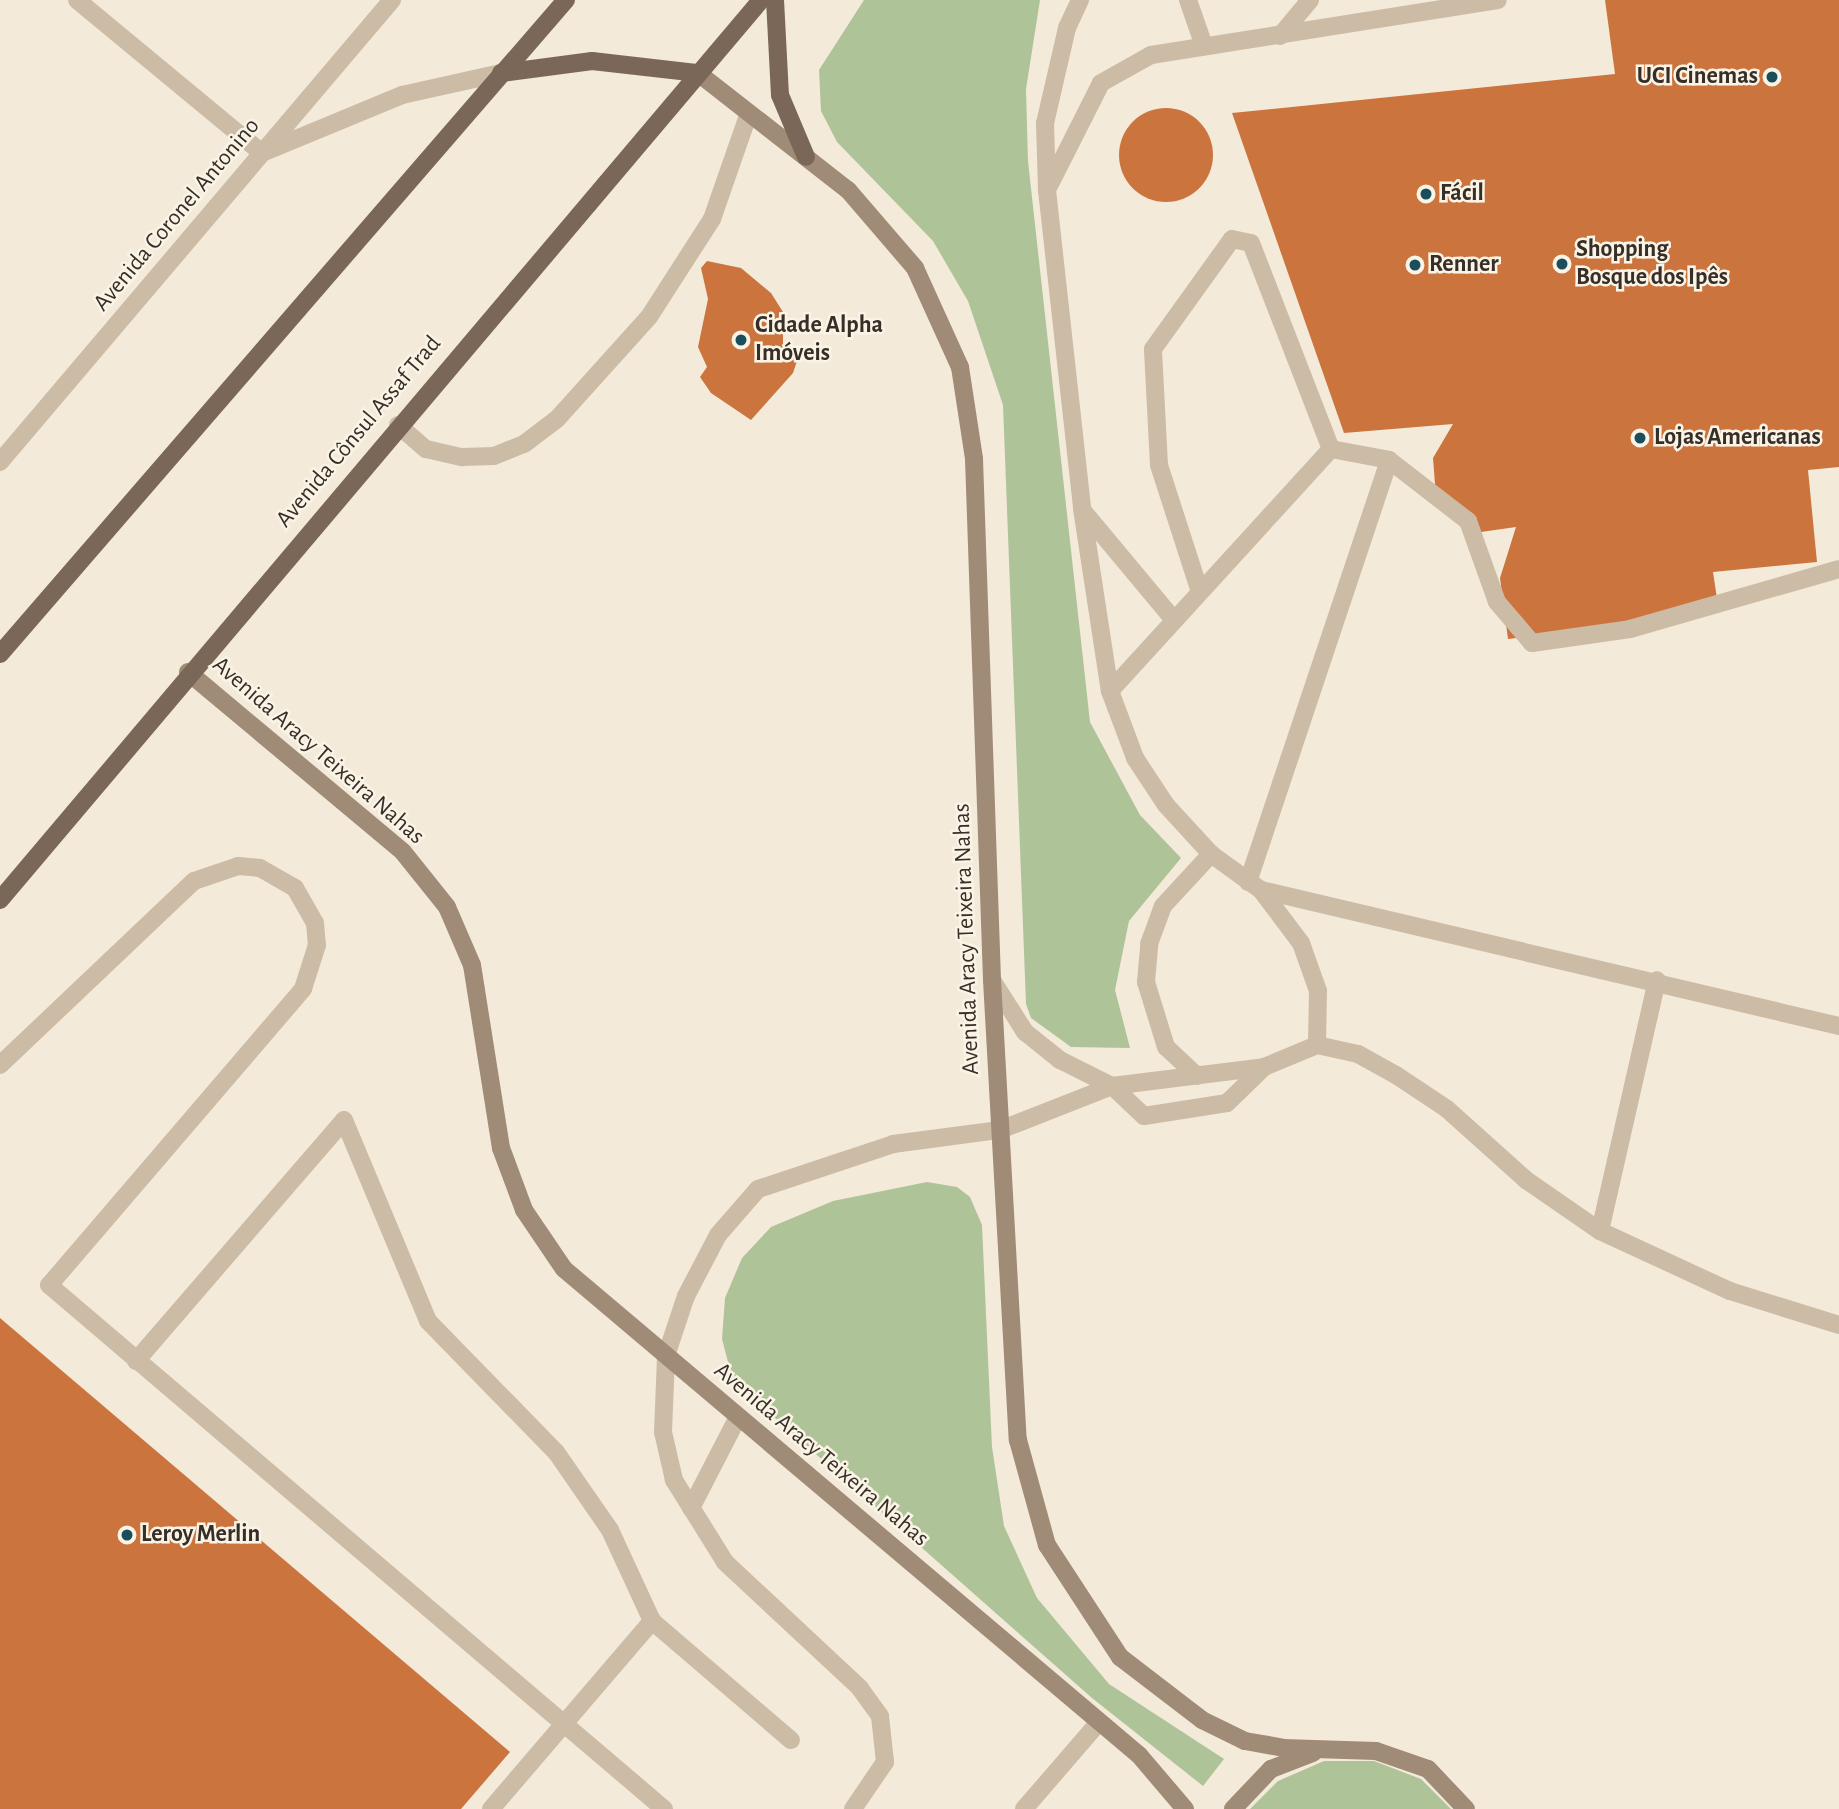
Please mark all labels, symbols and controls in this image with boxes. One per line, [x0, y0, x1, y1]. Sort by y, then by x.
place label: UCI Cinemas [1637, 63, 1758, 91]
marker: UCI Cinemas [1764, 69, 1780, 85]
street label: Avenida Coronel Antonino [88, 113, 266, 317]
place label: Fácil [1440, 180, 1484, 208]
marker: Fácil [1418, 186, 1434, 202]
place label: Shopping Bosque dos Ipês [1576, 236, 1728, 292]
place label: Renner [1429, 251, 1499, 279]
marker: Shopping Bosque dos Ipês [1554, 256, 1570, 272]
marker: Renner [1407, 257, 1423, 273]
place label: Cidade Alpha Imóveis [755, 312, 883, 368]
street label: Avenida Cônsul Assaf Trad [270, 330, 448, 534]
marker: Cidade Alpha Imóveis [733, 332, 749, 348]
place label: Lojas Americanas [1654, 424, 1821, 452]
marker: Lojas Americanas [1632, 430, 1648, 446]
street label: Avenida Aracy Teixeira Nahas [206, 651, 430, 851]
street label: Avenida Aracy Teixeira Nahas [948, 803, 986, 1075]
street label: Avenida Aracy Teixeira Nahas [708, 1357, 934, 1553]
place label: Leroy Merlin [141, 1521, 260, 1549]
marker: Leroy Merlin [119, 1527, 135, 1543]

